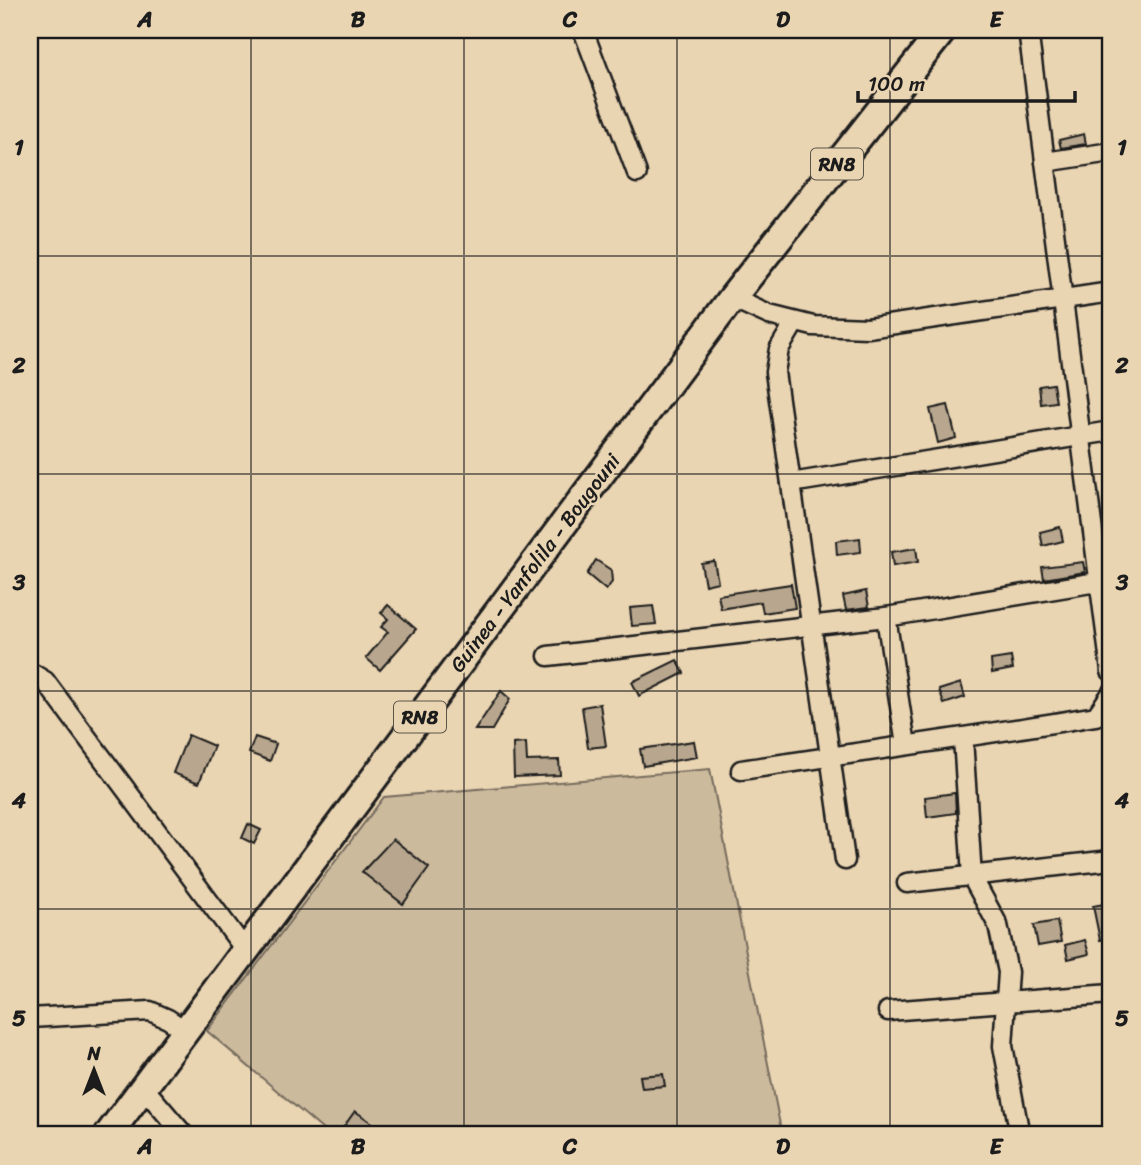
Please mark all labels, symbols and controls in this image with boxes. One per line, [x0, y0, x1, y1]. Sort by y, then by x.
text: A [136, 0, 153, 40]
text: B [351, 0, 366, 40]
text: C [562, 0, 578, 40]
text: D [776, 0, 791, 40]
text: E [990, 0, 1005, 40]
scale bar [858, 60, 1074, 104]
text: 100 m [868, 65, 925, 103]
text: 1 [14, 127, 24, 168]
text: 1 [1117, 127, 1127, 168]
road number: RN8 [811, 148, 863, 180]
text: 2 [11, 345, 26, 386]
text: 2 [1114, 345, 1129, 386]
street label: Guinea - Yanfolila - Bougouni [439, 444, 631, 681]
text: 3 [12, 562, 26, 603]
text: 3 [1115, 562, 1129, 603]
road number: RN8 [394, 702, 446, 732]
text: 4 [11, 780, 27, 821]
text: 4 [1114, 780, 1130, 821]
text: 5 [12, 998, 26, 1039]
text: 5 [1115, 998, 1129, 1039]
north arrow [60, 1036, 130, 1106]
text: N [86, 1037, 101, 1070]
text: A [136, 1126, 153, 1165]
text: B [351, 1126, 366, 1165]
text: C [562, 1126, 578, 1165]
text: D [776, 1126, 791, 1165]
text: E [990, 1126, 1005, 1165]

